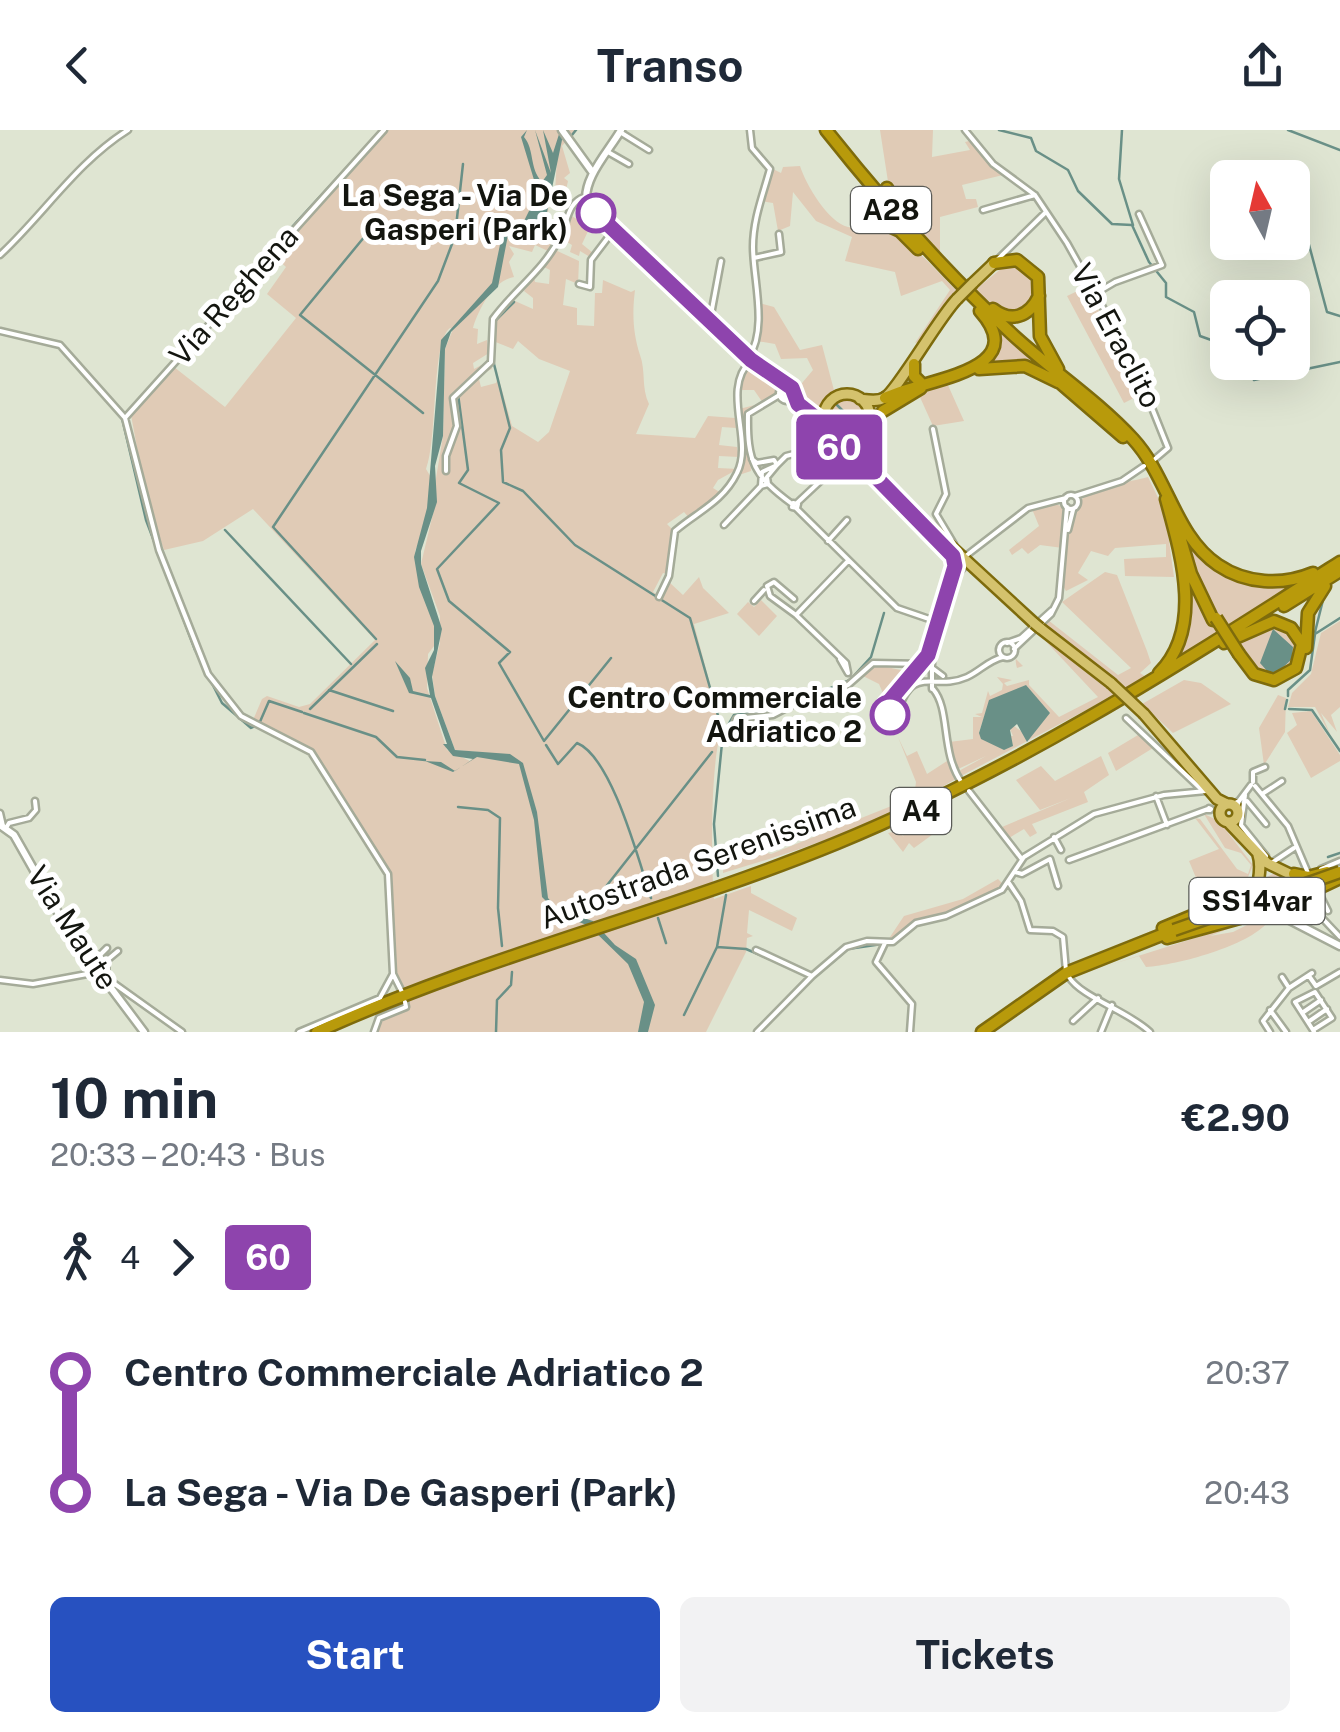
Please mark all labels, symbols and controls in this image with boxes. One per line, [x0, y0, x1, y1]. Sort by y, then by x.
icon: back [50, 38, 105, 93]
icon: share [1235, 38, 1290, 93]
text: Transo [597, 39, 743, 92]
north arrow [1210, 160, 1310, 260]
map controls [1210, 160, 1310, 380]
place label: La Sega - Via De Gasperi (Park) [341, 177, 568, 247]
road number: A28 [851, 187, 931, 233]
marker: La Sega - Via De Gasperi (Park) [577, 194, 615, 232]
street label: Via Reghena [161, 218, 305, 372]
street label: Via Eraclito [1064, 257, 1170, 414]
button: locate [1210, 280, 1310, 380]
line badge: 60 [794, 414, 884, 480]
text: 60 [816, 427, 862, 468]
place label: Centro Commerciale Adriatico 2 [567, 679, 862, 749]
marker: Centro Commerciale Adriatico 2 [871, 696, 909, 734]
street label: Autostrada Serenissima [535, 788, 860, 936]
road number: A4 [891, 788, 951, 834]
street label: Via Maute [20, 859, 126, 996]
road number: SS14var [1190, 878, 1324, 924]
text: 10 min [50, 1066, 218, 1130]
text: €2.90 [1181, 1095, 1290, 1140]
text: 20:33 – 20:43 · Bus [50, 1136, 325, 1173]
icon: walk [50, 1230, 105, 1285]
icon: forward [155, 1230, 210, 1285]
text: 60 [245, 1237, 291, 1278]
text: 4 [120, 1239, 140, 1276]
text: Centro Commerciale Adriatico 2 [124, 1350, 704, 1395]
text: 20:37 [1205, 1354, 1290, 1391]
text: La Sega - Via De Gasperi (Park) [124, 1470, 678, 1515]
text: 20:43 [1204, 1474, 1290, 1511]
button: Start [50, 1597, 660, 1712]
button: Tickets [680, 1597, 1290, 1712]

